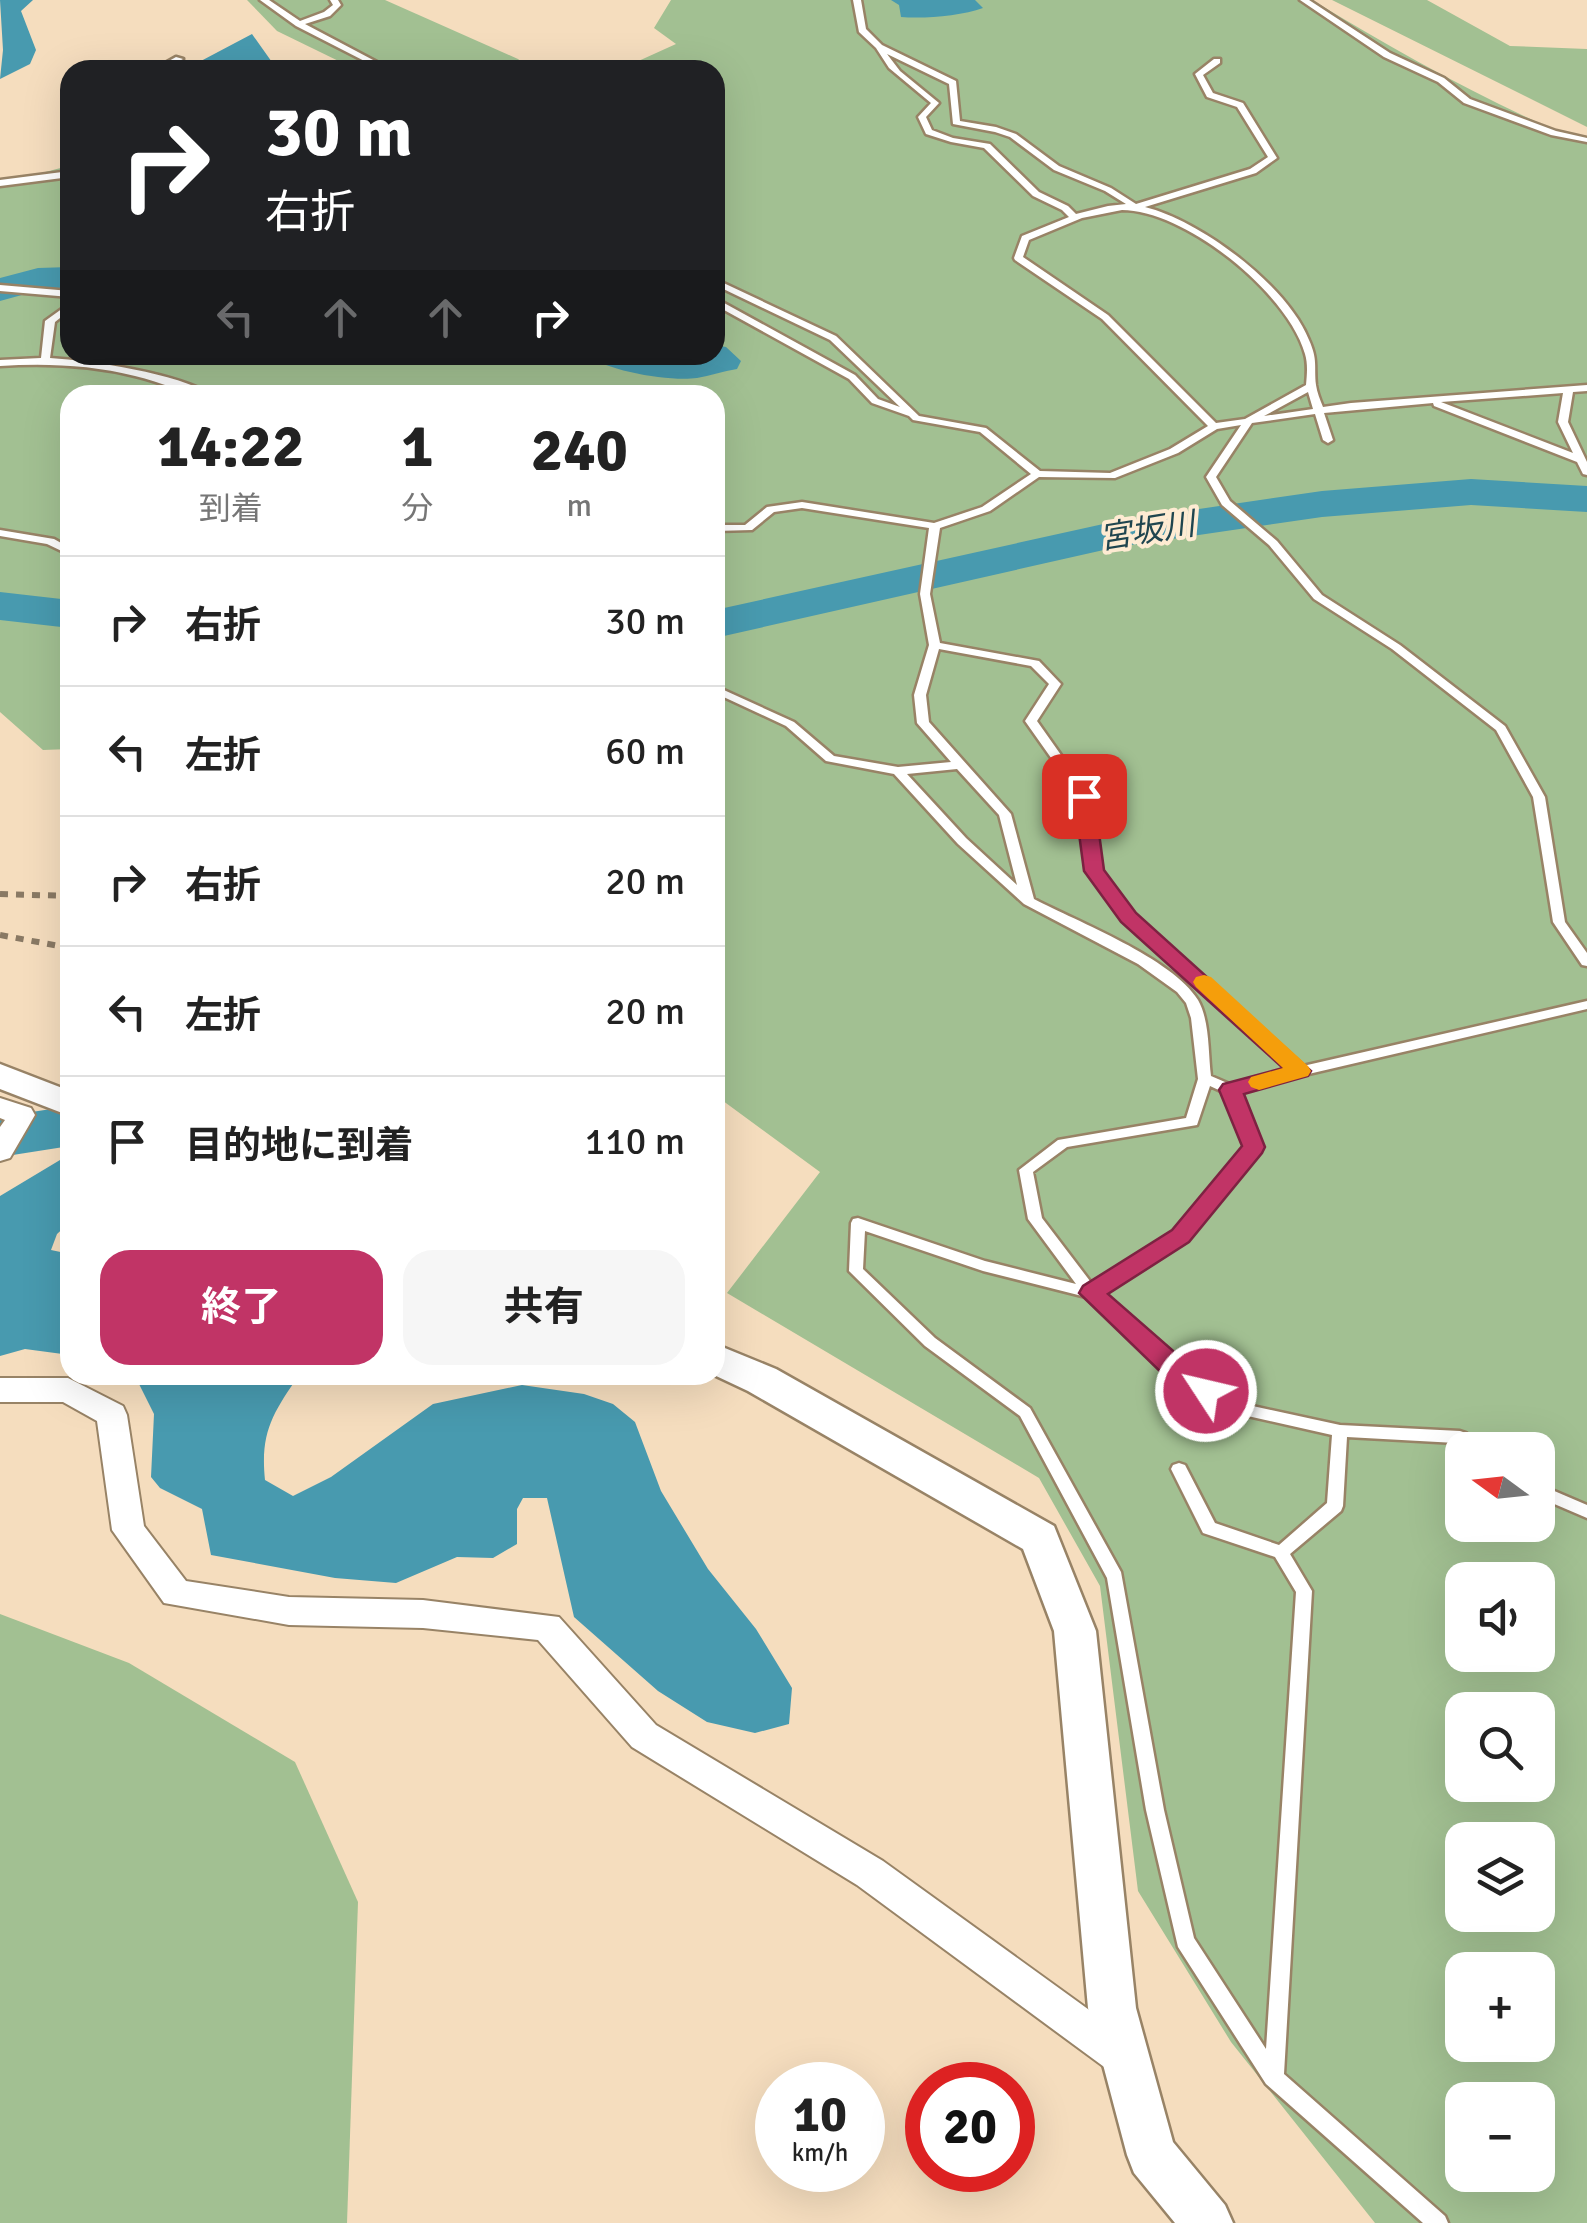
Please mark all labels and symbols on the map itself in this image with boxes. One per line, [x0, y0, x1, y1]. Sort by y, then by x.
water label: 宮坂川 [1097, 504, 1200, 558]
pin [1042, 754, 1127, 839]
position arrow [1154, 1339, 1258, 1443]
north arrow [1445, 1432, 1555, 1542]
speed limit sign: 20 [905, 2062, 1035, 2192]

